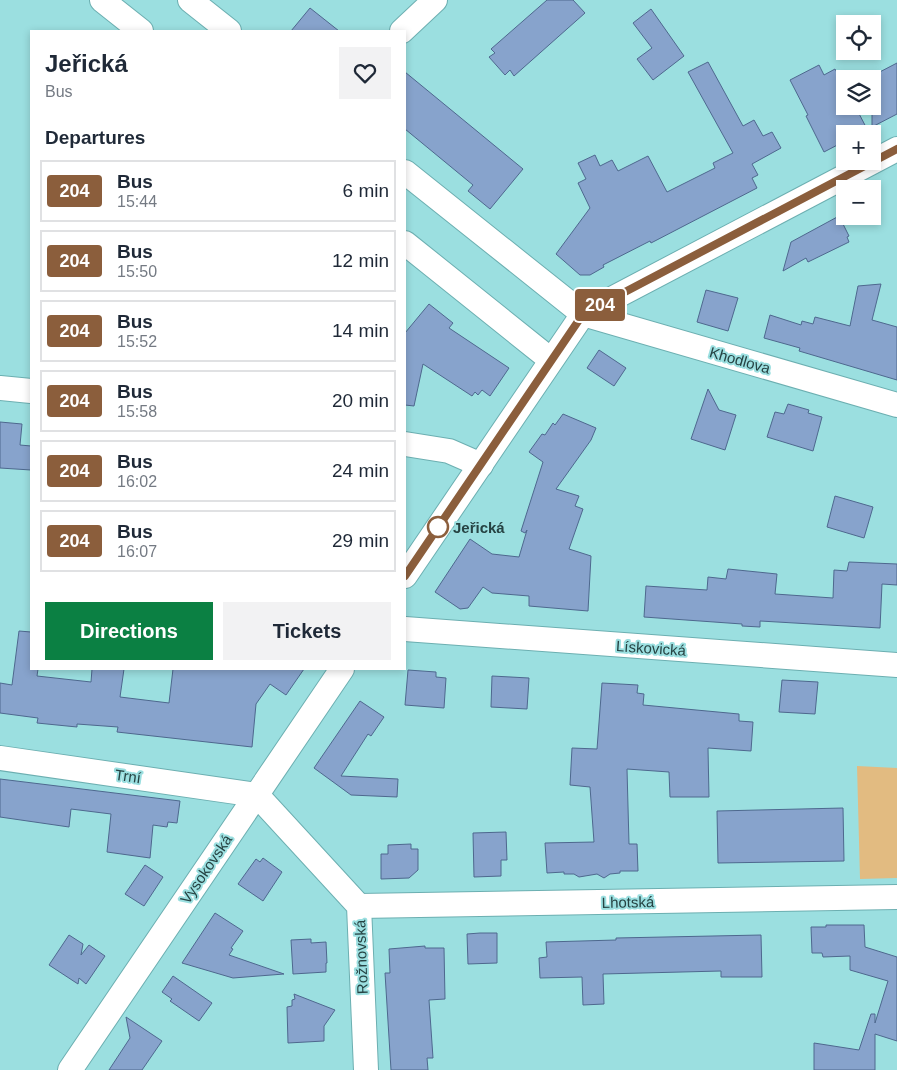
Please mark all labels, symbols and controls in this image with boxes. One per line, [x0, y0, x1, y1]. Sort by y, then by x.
map controls [836, 15, 881, 225]
button: locate [836, 15, 881, 60]
button: heart [339, 47, 391, 99]
text: Jeřická [45, 50, 128, 77]
button: layers [836, 70, 881, 115]
text: Bus [45, 83, 73, 100]
button: + [836, 125, 881, 170]
text: Departures [45, 127, 145, 148]
text: Bus [117, 171, 153, 192]
text: 6 min [343, 180, 389, 201]
button: − [836, 180, 881, 225]
text: 204 [59, 181, 90, 201]
text: 15:44 [117, 193, 157, 210]
text: Bus [117, 241, 153, 262]
text: 12 min [332, 250, 389, 271]
text: 204 [59, 251, 90, 271]
text: 15:50 [117, 263, 157, 280]
line badge: 204 [571, 289, 629, 321]
text: 204 [585, 295, 615, 315]
text: Bus [117, 311, 153, 332]
text: 14 min [332, 320, 389, 341]
text: 204 [59, 321, 90, 341]
text: 15:52 [117, 333, 157, 350]
street label: Khodlova [708, 343, 773, 377]
text: Bus [117, 381, 153, 402]
text: 20 min [332, 390, 389, 411]
text: 204 [59, 391, 90, 411]
text: 15:58 [117, 403, 157, 420]
text: Bus [117, 451, 153, 472]
text: 24 min [332, 460, 389, 481]
text: 204 [59, 461, 90, 481]
text: 16:02 [117, 473, 157, 490]
marker: Jeřická [427, 516, 449, 538]
place label: Jeřická [453, 519, 505, 536]
text: Bus [117, 521, 153, 542]
text: 29 min [332, 530, 389, 551]
text: 204 [59, 531, 90, 551]
text: 16:07 [117, 543, 157, 560]
button: Directions [45, 602, 213, 660]
button: Tickets [223, 602, 391, 660]
street label: Lískovická [615, 637, 687, 659]
street label: Trní [114, 766, 143, 786]
street label: Vysokovská [177, 831, 236, 907]
street label: Lhotská [602, 893, 655, 911]
street label: Rožnovská [351, 919, 371, 994]

